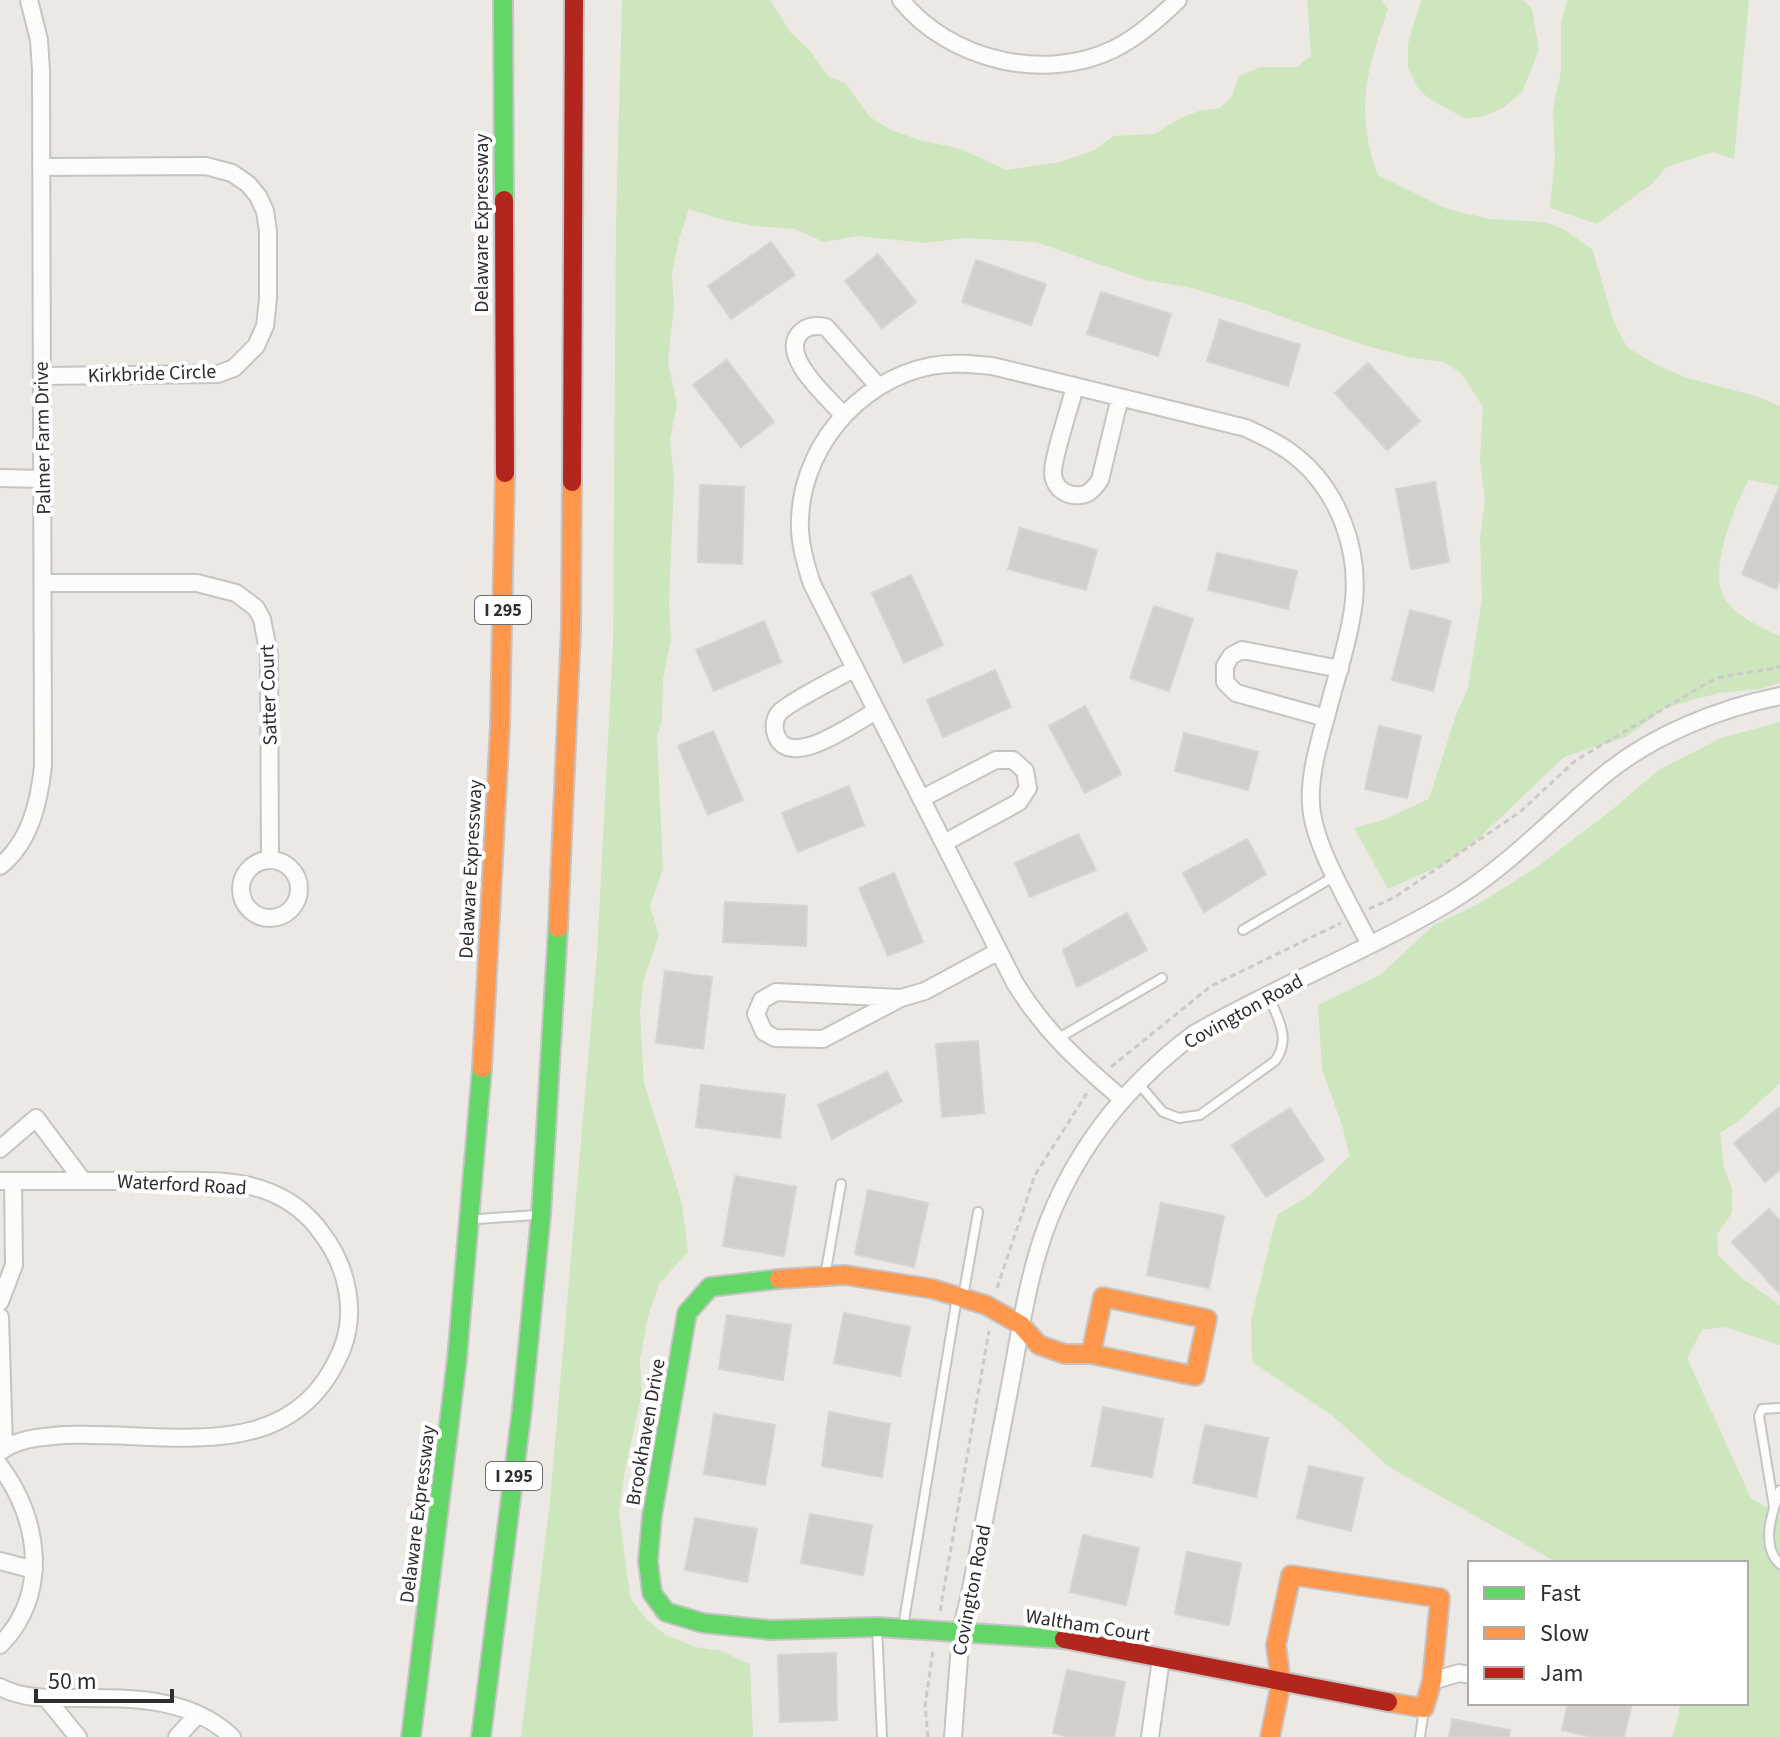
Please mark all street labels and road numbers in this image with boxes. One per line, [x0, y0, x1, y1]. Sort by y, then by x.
street label: Delaware Expressway [468, 133, 496, 313]
street label: Kirkbride Circle [87, 358, 217, 390]
street label: Palmer Farm Drive [28, 361, 58, 515]
road number: I 295 [475, 596, 531, 624]
street label: Satter Court [253, 644, 285, 746]
street label: Delaware Expressway [452, 778, 490, 959]
street label: Covington Road [1179, 967, 1308, 1056]
street label: Waterford Road [116, 1168, 247, 1202]
street label: Brookhaven Drive [619, 1357, 673, 1508]
street label: Delaware Expressway [393, 1423, 443, 1605]
road number: I 295 [486, 1462, 542, 1490]
street label: Covington Road [946, 1522, 998, 1658]
street label: Waltham Court [1024, 1602, 1152, 1650]

